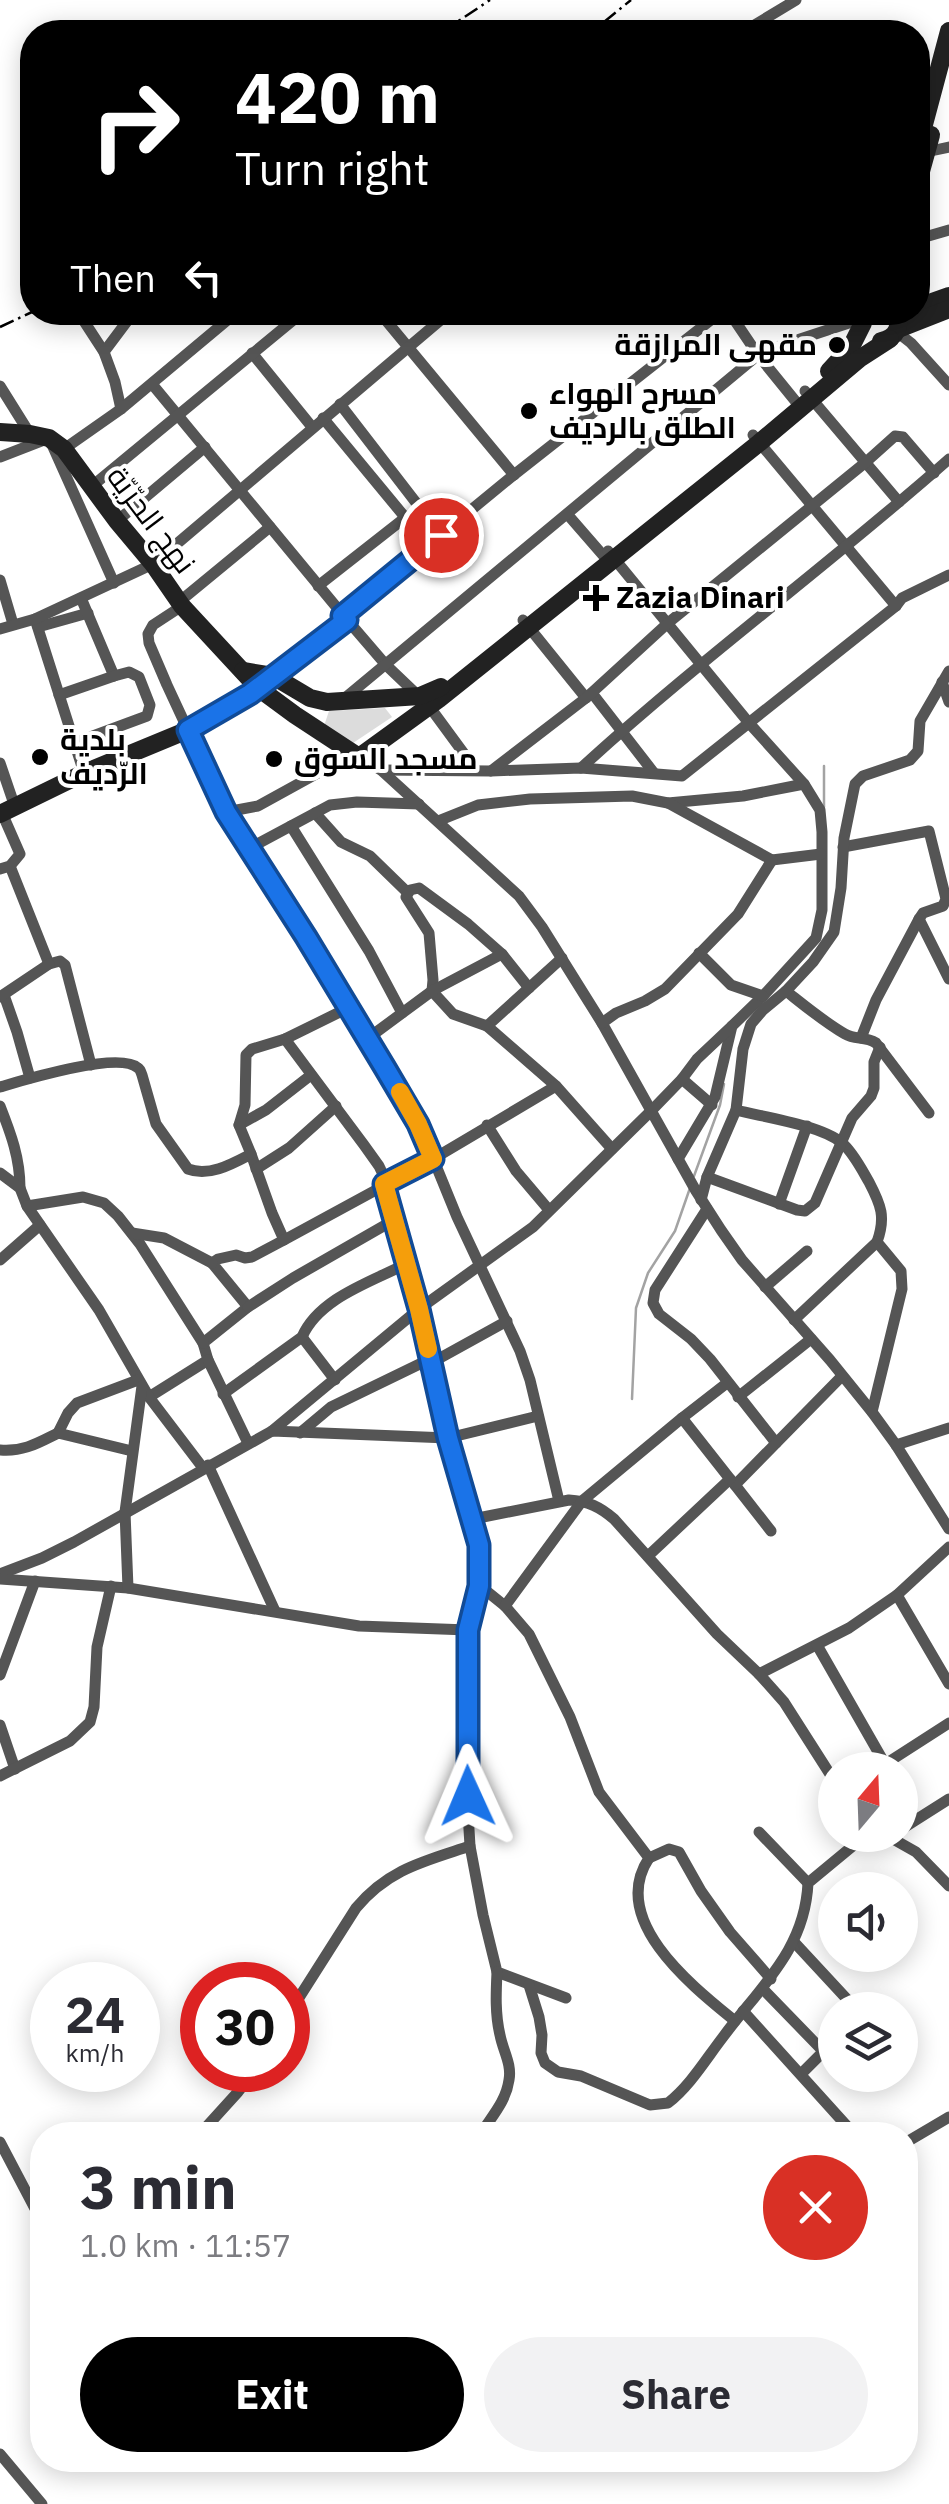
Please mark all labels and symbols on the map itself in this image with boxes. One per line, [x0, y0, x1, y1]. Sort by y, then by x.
place label: مقهى المرازقة [614, 324, 817, 363]
marker: مقهى المرازقة [826, 334, 848, 356]
place label: مسرح الهواء الطلق بالرديف [549, 373, 736, 446]
marker: مسرح الهواء الطلق بالرديف [518, 400, 540, 422]
street label: نهج الحرّيّة [97, 457, 205, 582]
pin [399, 493, 484, 578]
place label: Zazia Dinari [616, 577, 785, 616]
marker: Zazia Dinari [585, 587, 607, 609]
place label: بلدية الرّديف [60, 719, 148, 792]
place label: مسجد السوق [294, 738, 478, 777]
marker: بلدية الرّديف [29, 746, 51, 768]
marker: مسجد السوق [263, 748, 285, 770]
position arrow [416, 1744, 520, 1848]
north arrow [818, 1752, 918, 1852]
speed limit sign: 30 [180, 1962, 310, 2092]

